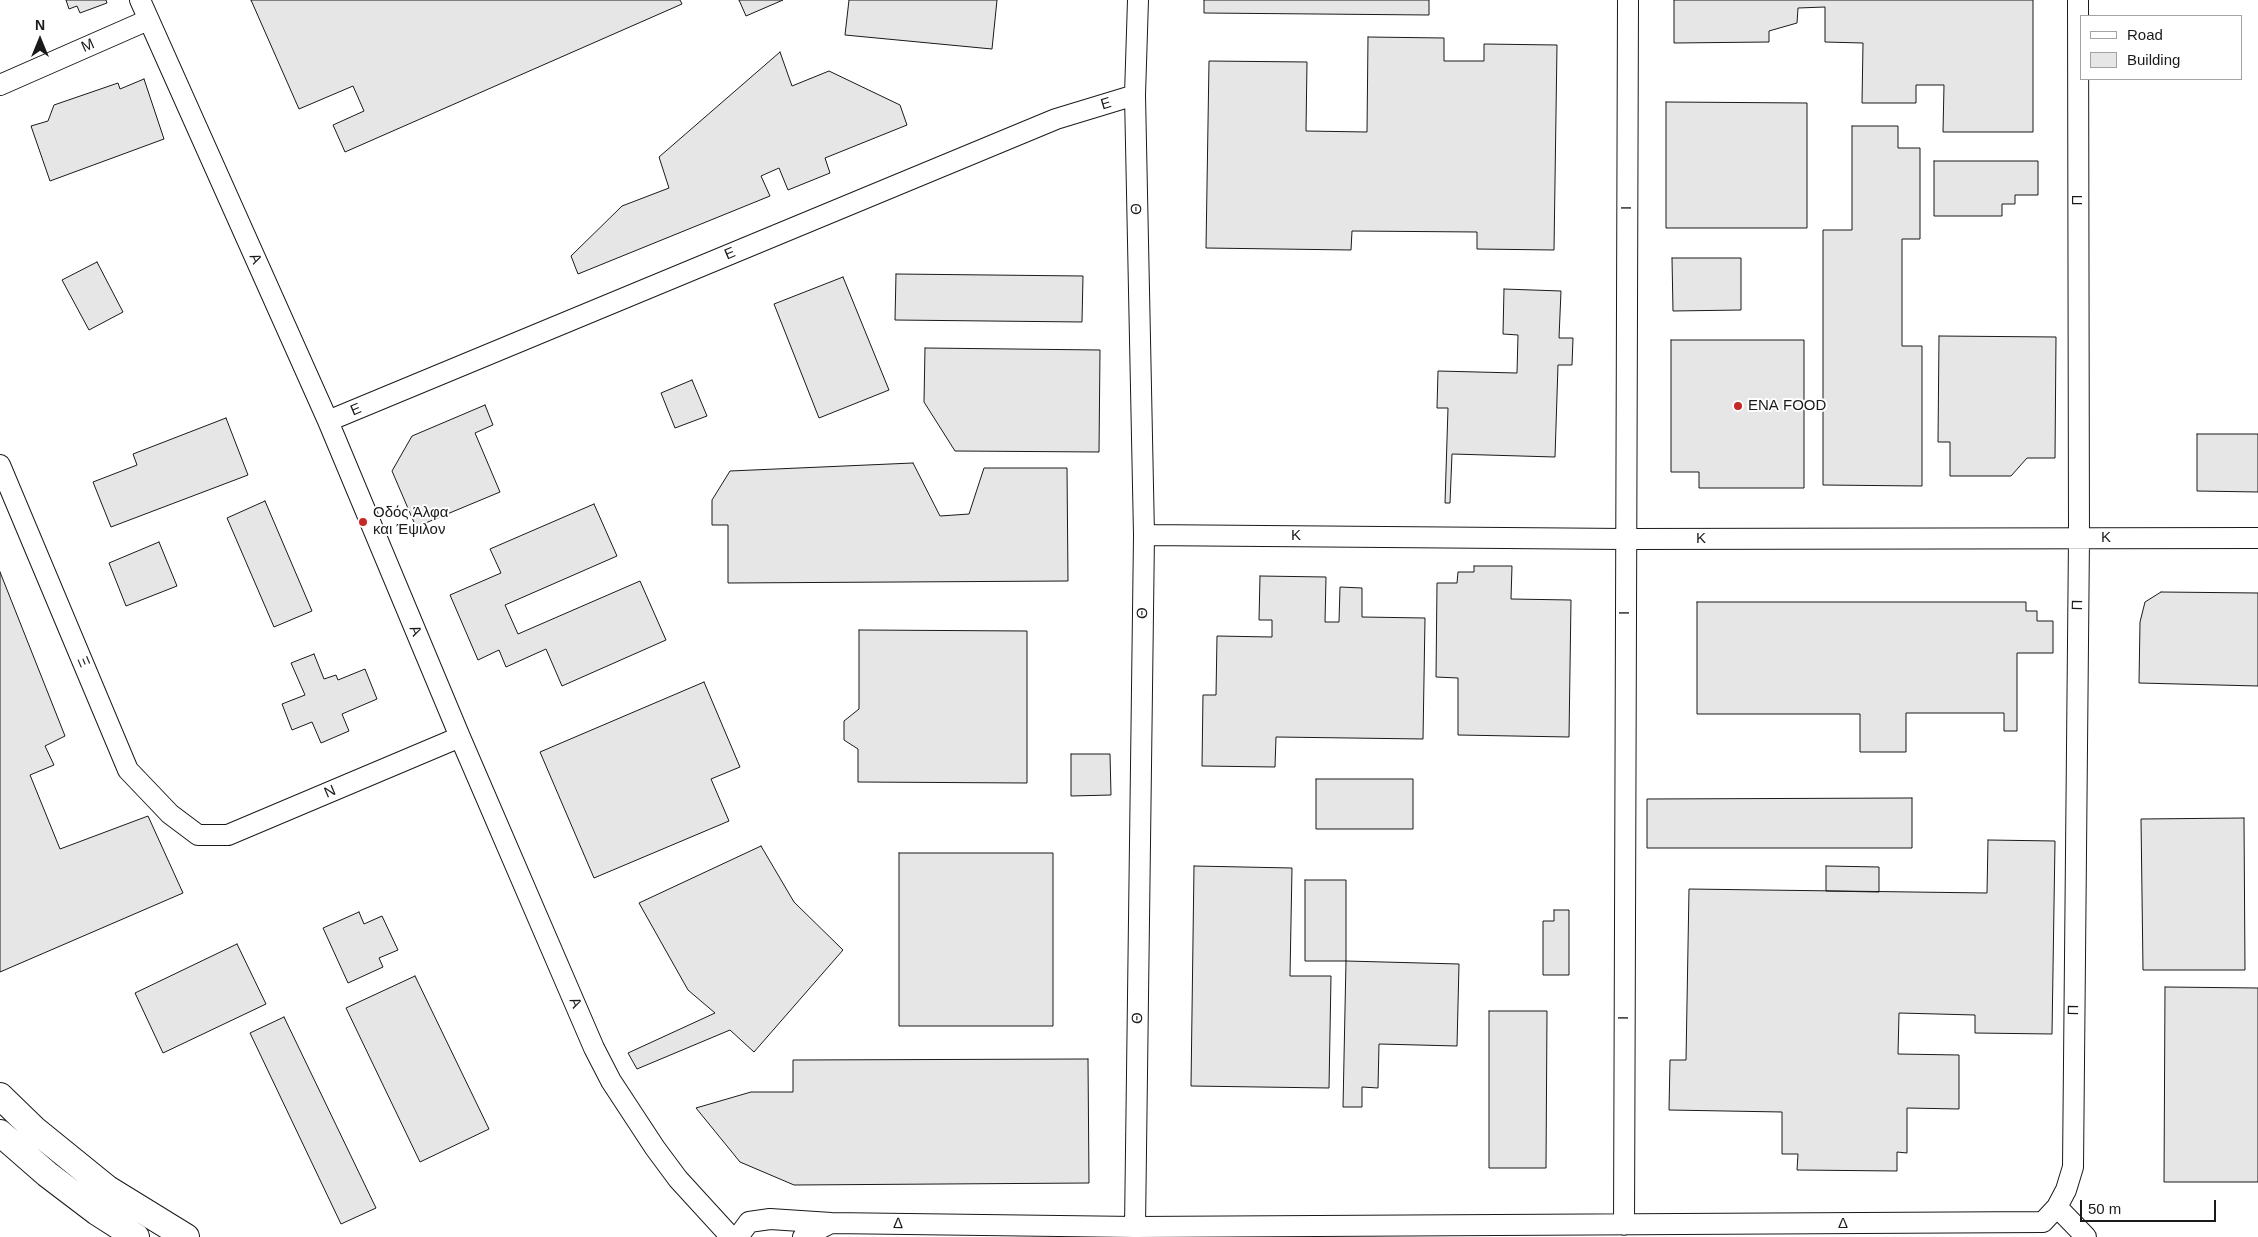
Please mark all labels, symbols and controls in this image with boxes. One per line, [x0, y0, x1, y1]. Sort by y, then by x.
north arrow [15, 15, 65, 65]
legend [2080, 15, 2243, 80]
text: N [35, 17, 45, 33]
text: Road [2127, 26, 2163, 43]
street label: Μ [79, 35, 97, 57]
text: Building [2127, 51, 2180, 68]
street label: Ε [1099, 94, 1113, 114]
street label: Π [2069, 195, 2087, 205]
street label: Θ [1128, 203, 1146, 215]
street label: Ι [1618, 206, 1636, 210]
street label: Ε [722, 244, 738, 264]
street label: Α [245, 251, 265, 267]
place label: ENA FOOD [1748, 397, 1826, 415]
street label: Ε [348, 400, 364, 420]
marker: ENA FOOD [1732, 400, 1744, 412]
place label: Οδός Άλφα και Έψιλον [373, 504, 448, 539]
marker: Οδός Άλφα και Έψιλον [357, 516, 369, 528]
street label: Κ [1291, 527, 1301, 545]
street label: Κ [2101, 529, 2111, 547]
street label: Κ [1696, 530, 1706, 548]
street label: Π [2069, 599, 2087, 611]
street label: Θ [1134, 607, 1152, 619]
street label: Ι [1616, 611, 1634, 615]
street label: Α [405, 623, 425, 639]
street label: Ξ [73, 654, 93, 670]
street label: Ν [321, 782, 339, 802]
street label: Α [565, 995, 585, 1011]
street label: Π [2065, 1004, 2083, 1016]
street label: Θ [1129, 1012, 1147, 1024]
street label: Ι [1615, 1016, 1633, 1020]
scale bar [2083, 1190, 2219, 1222]
text: 50 m [2088, 1200, 2121, 1217]
street label: Δ [893, 1215, 903, 1233]
street label: Δ [1838, 1215, 1848, 1233]

